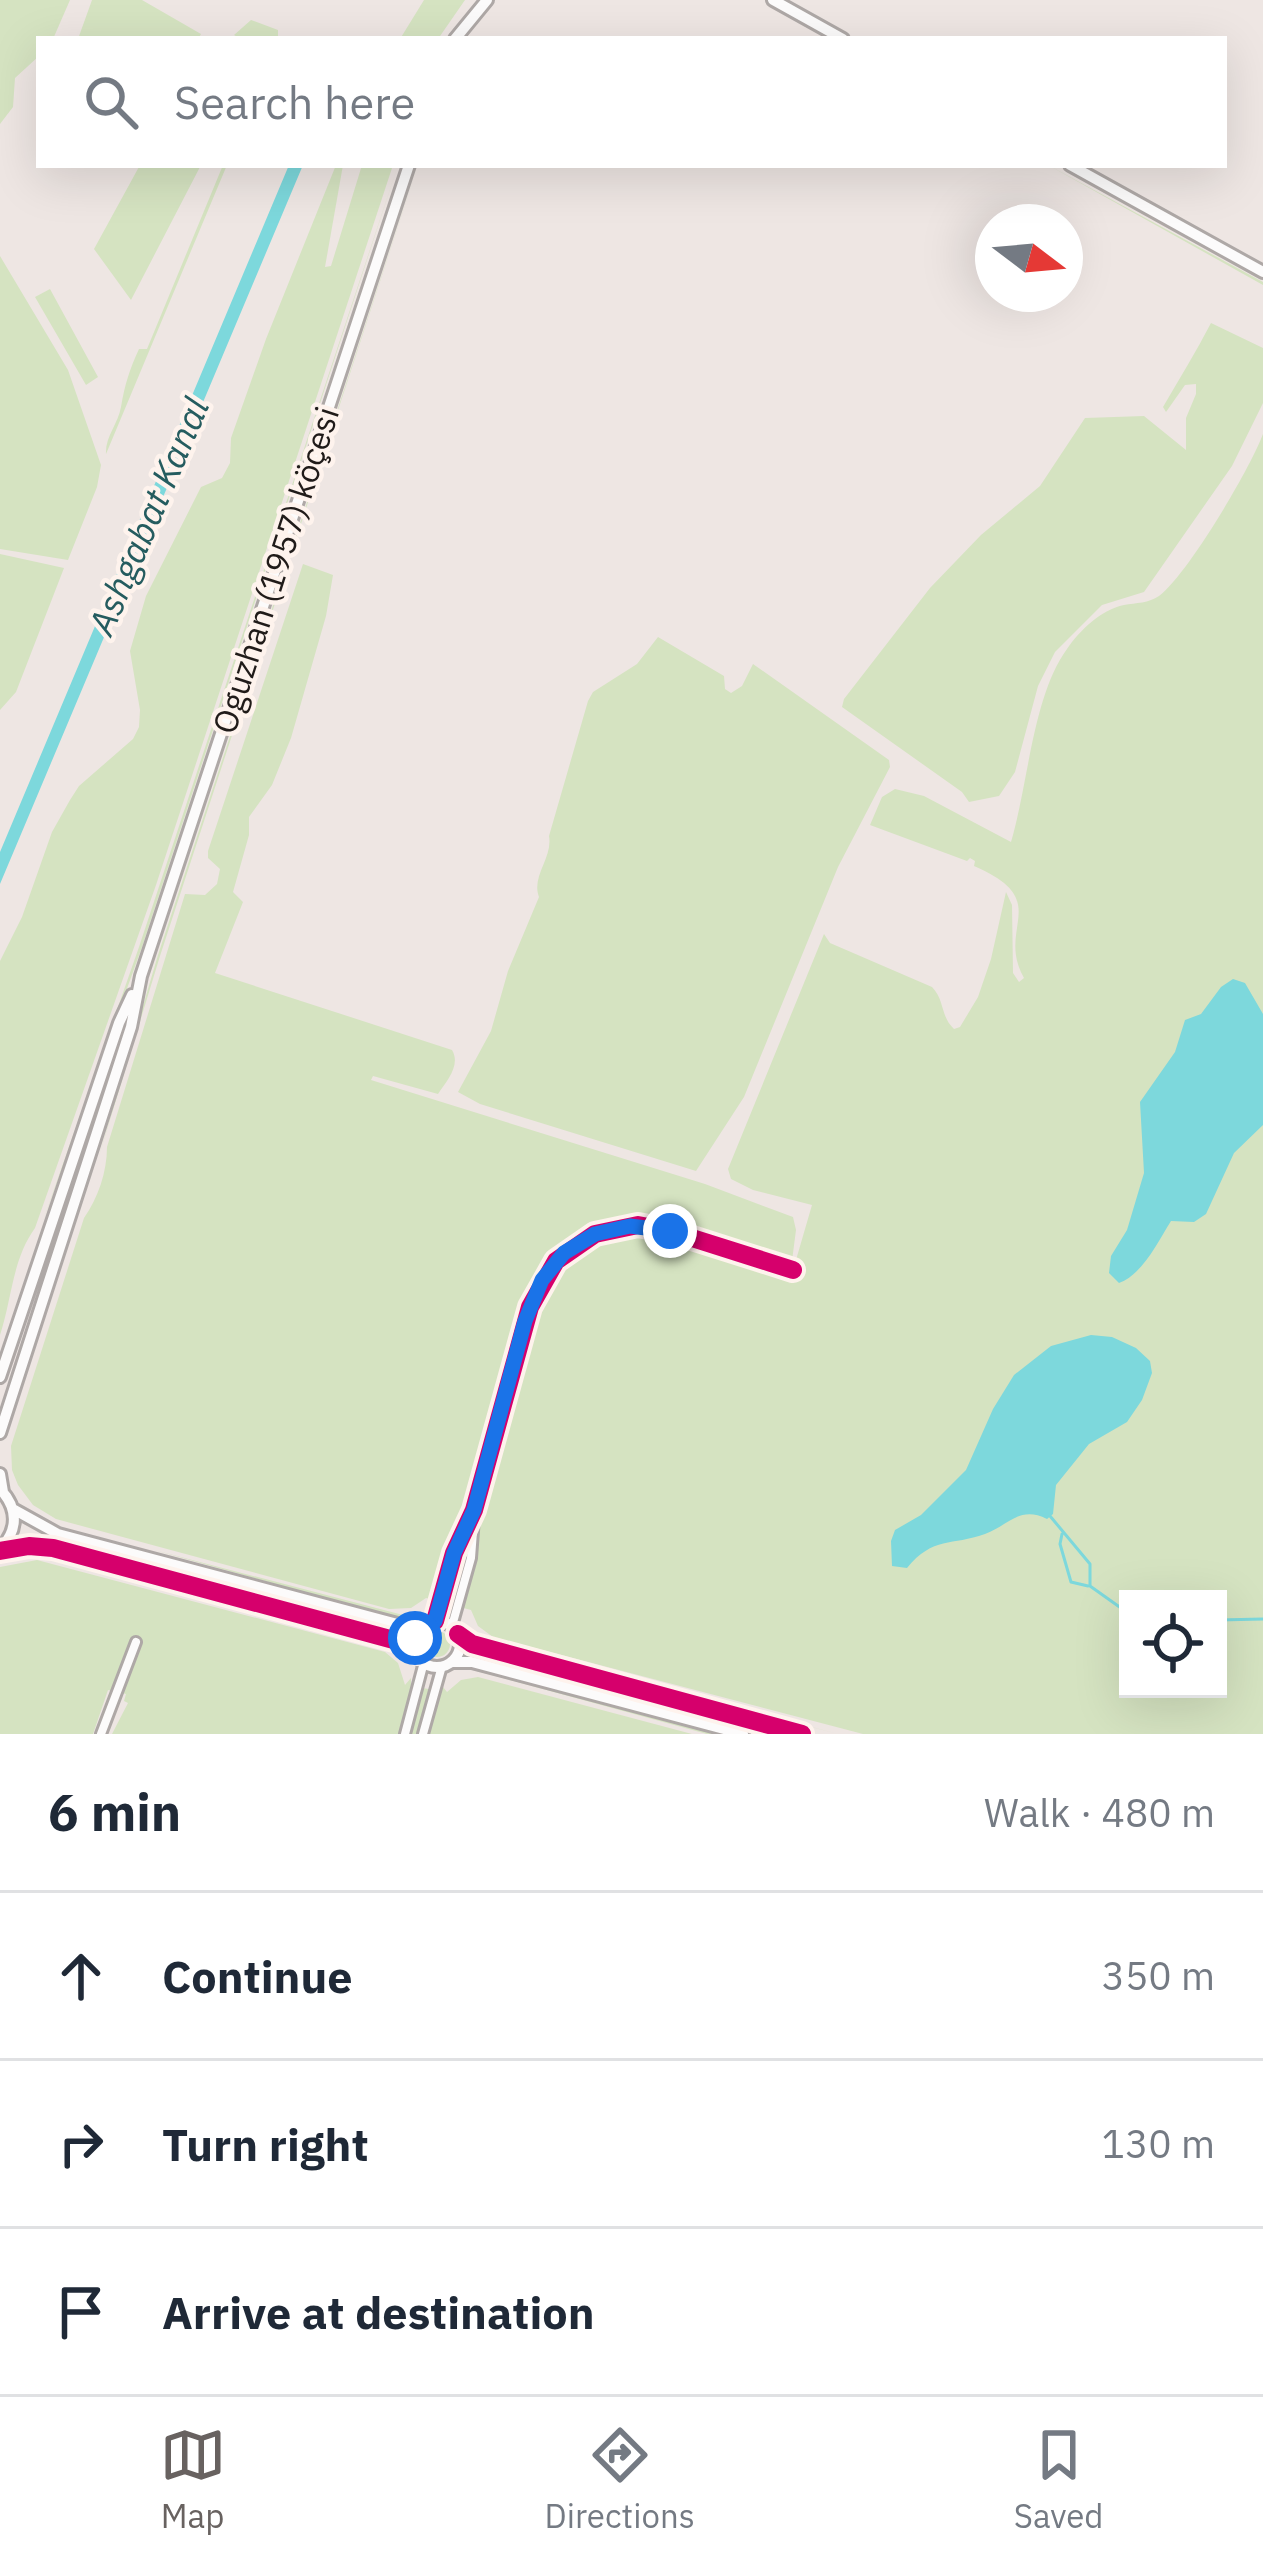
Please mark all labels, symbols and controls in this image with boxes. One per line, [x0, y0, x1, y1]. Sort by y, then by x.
search box [36, 36, 1227, 168]
icon: search [78, 69, 144, 135]
text: Search here [174, 73, 415, 131]
north arrow [975, 204, 1083, 312]
water label: Ashgabat Kanal [77, 390, 219, 643]
street label: Oguzhan (1957) köçesi [202, 401, 348, 739]
route end [643, 1204, 697, 1258]
map controls [1119, 1590, 1227, 1698]
button: locate [1119, 1590, 1227, 1698]
route start [388, 1611, 442, 1665]
text: 6 min [48, 1779, 181, 1845]
text: Walk · 480 m [984, 1787, 1215, 1838]
icon: ahead [48, 1943, 114, 2009]
text: Continue [162, 1947, 353, 2005]
text: 350 m [1102, 1950, 1215, 2001]
icon: right [48, 2111, 114, 2177]
text: Turn right [162, 2115, 369, 2173]
text: 130 m [1102, 2118, 1215, 2169]
icon: arrive [48, 2279, 114, 2345]
text: Arrive at destination [162, 2283, 595, 2341]
tab: Map [160, 2422, 226, 2537]
tab: Directions [545, 2422, 695, 2537]
tab: Saved [1014, 2422, 1103, 2537]

